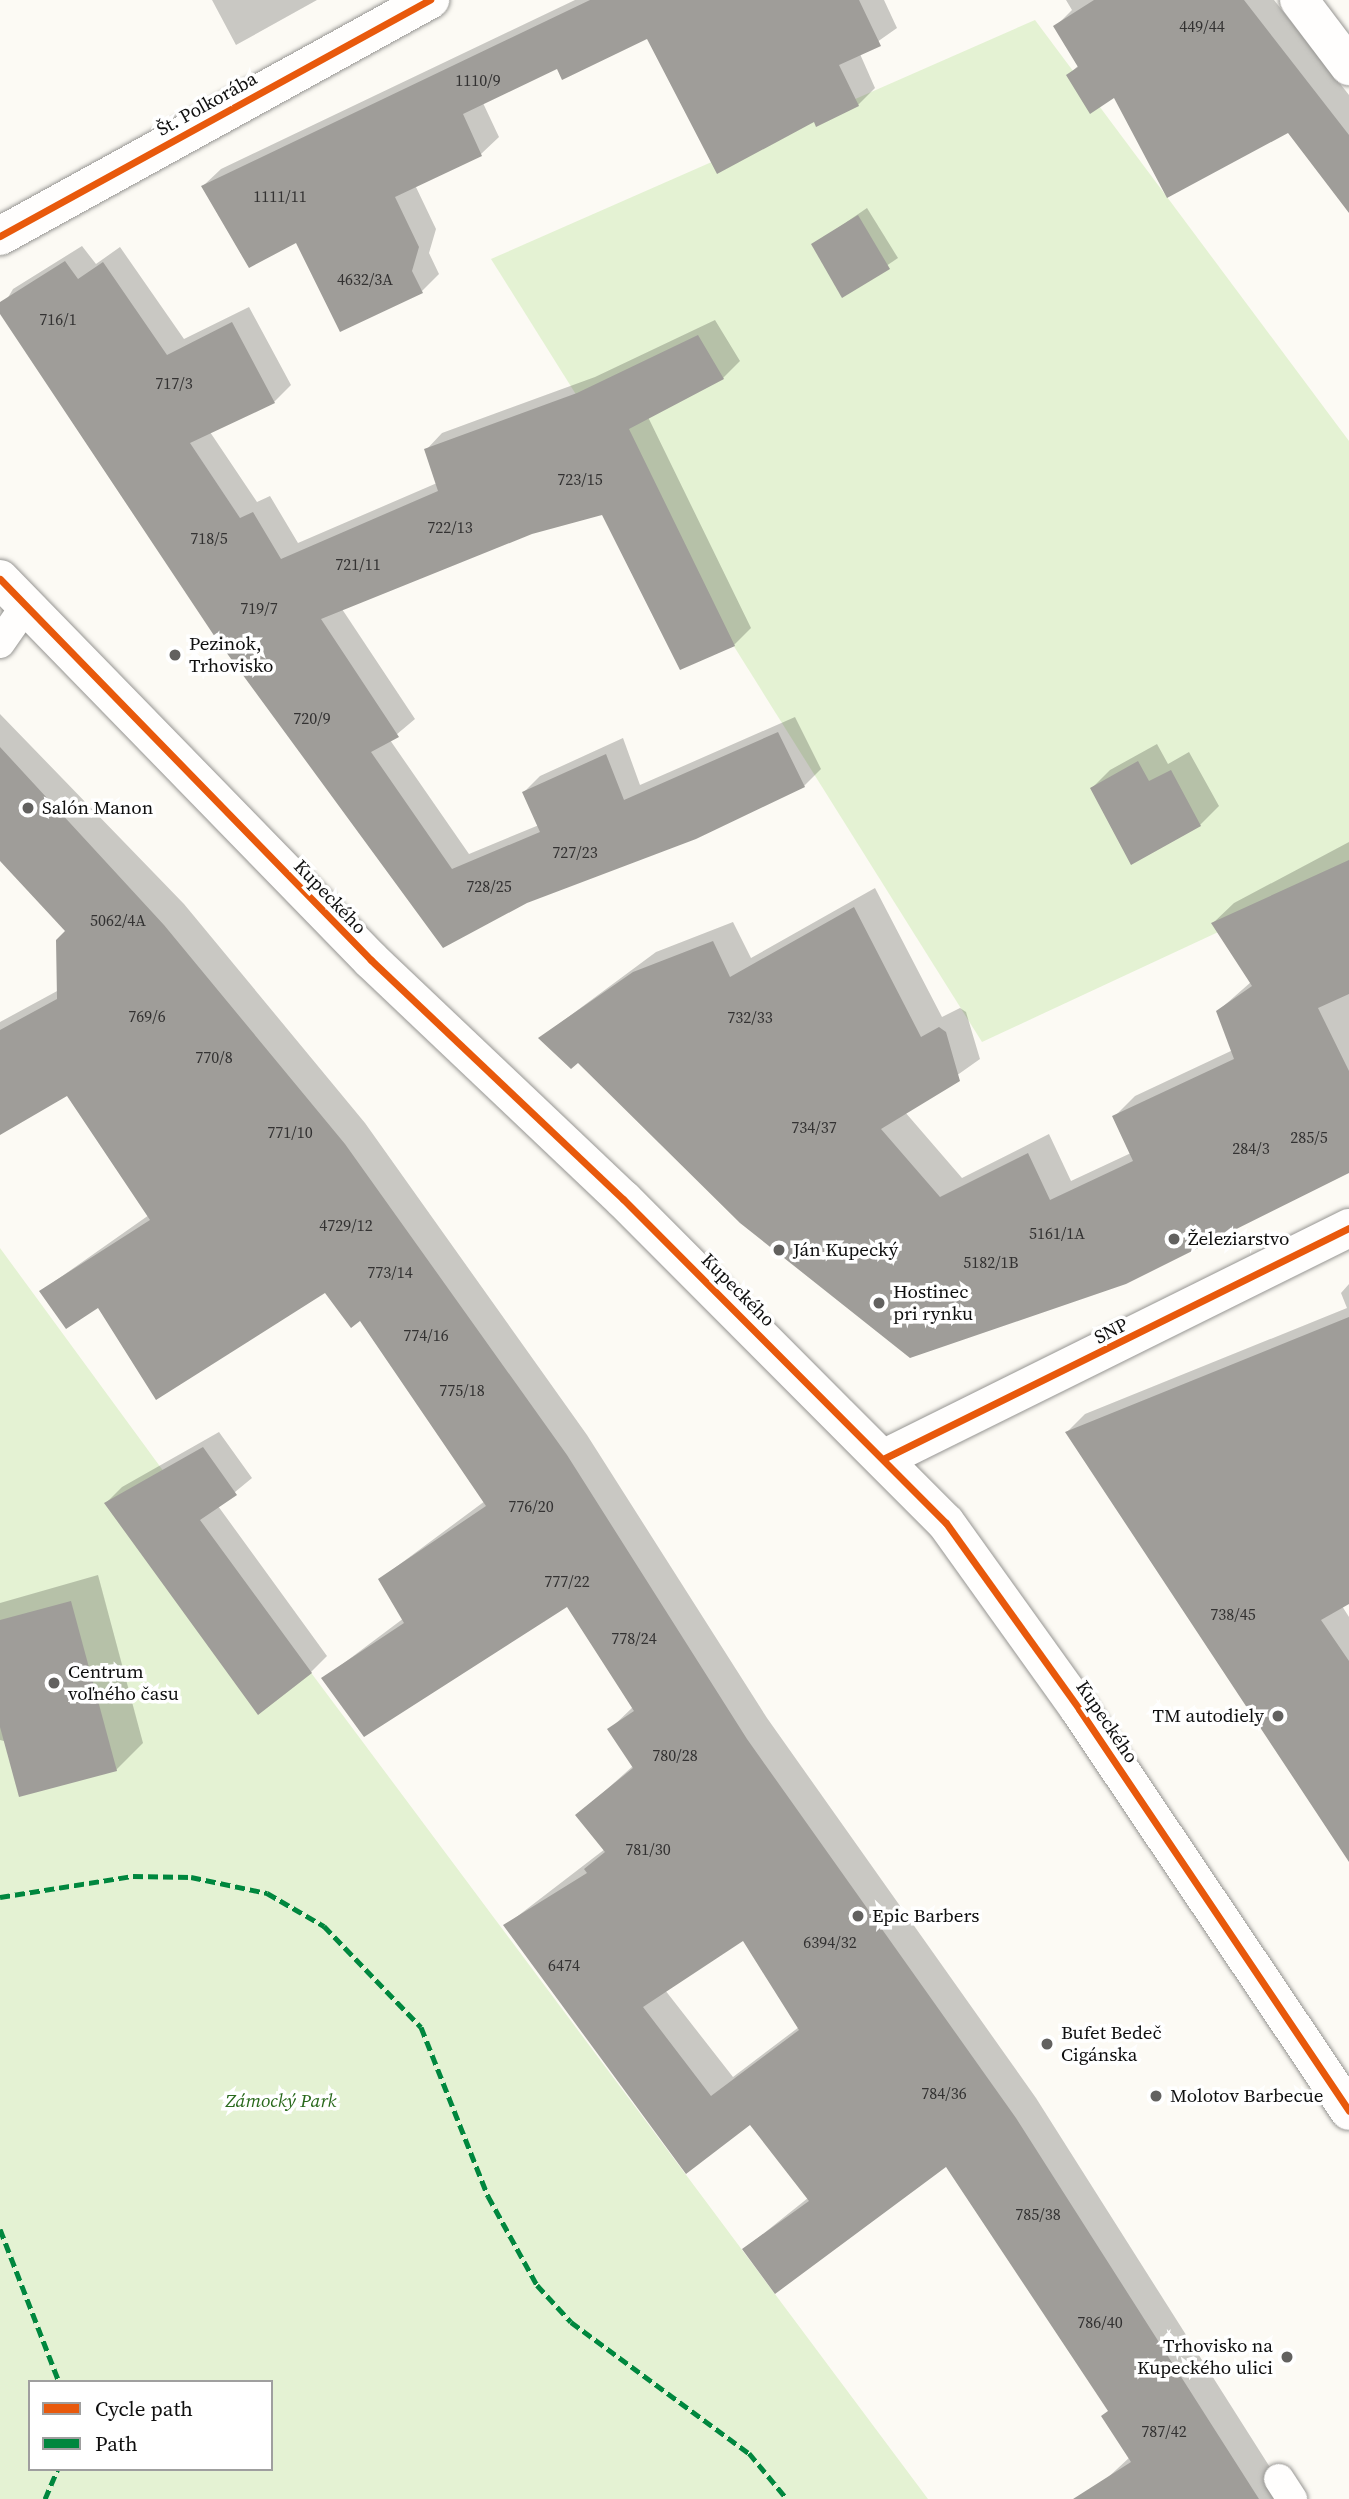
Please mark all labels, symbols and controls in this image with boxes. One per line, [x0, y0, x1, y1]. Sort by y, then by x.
house number: 449/44 [1179, 16, 1225, 36]
street label: Št. Polkorába [153, 67, 261, 141]
house number: 1110/9 [455, 70, 501, 90]
house number: 1111/11 [253, 186, 307, 206]
house number: 4632/3A [337, 269, 393, 289]
house number: 716/1 [39, 309, 77, 329]
house number: 717/3 [155, 373, 193, 393]
house number: 723/15 [557, 469, 603, 489]
house number: 722/13 [427, 517, 473, 537]
house number: 718/5 [190, 528, 228, 548]
house number: 721/11 [335, 554, 381, 574]
house number: 719/7 [240, 598, 278, 618]
place label: Pezinok, Trhovisko [189, 633, 273, 677]
marker: Pezinok, Trhovisko [167, 647, 183, 663]
house number: 720/9 [293, 708, 331, 728]
place label: Salón Manon [42, 797, 153, 819]
marker: Salón Manon [20, 800, 36, 816]
house number: 727/23 [552, 842, 598, 862]
street label: Kupeckého [289, 855, 371, 939]
house number: 728/25 [466, 876, 512, 896]
house number: 5062/4A [90, 910, 146, 930]
house number: 769/6 [128, 1006, 166, 1026]
house number: 732/33 [727, 1007, 773, 1027]
house number: 770/8 [195, 1047, 233, 1067]
house number: 734/37 [791, 1117, 837, 1137]
house number: 771/10 [267, 1122, 313, 1142]
house number: 285/5 [1290, 1127, 1328, 1147]
house number: 284/3 [1232, 1138, 1270, 1158]
house number: 4729/12 [319, 1215, 373, 1235]
house number: 5161/1A [1029, 1223, 1085, 1243]
place label: Železiarstvo [1188, 1228, 1289, 1250]
marker: Železiarstvo [1166, 1231, 1182, 1247]
place label: Ján Kupecký [793, 1239, 898, 1261]
marker: Ján Kupecký [771, 1242, 787, 1258]
street label: Kupeckého [697, 1249, 779, 1331]
house number: 5182/1B [963, 1252, 1019, 1272]
house number: 773/14 [367, 1262, 413, 1282]
place label: Hostinec pri rynku [893, 1281, 973, 1325]
marker: Hostinec pri rynku [871, 1295, 887, 1311]
street label: SNP [1090, 1313, 1132, 1349]
house number: 774/16 [403, 1325, 449, 1345]
house number: 775/18 [439, 1380, 485, 1400]
house number: 776/20 [508, 1496, 554, 1516]
house number: 777/22 [544, 1571, 590, 1591]
house number: 738/45 [1210, 1604, 1256, 1624]
house number: 778/24 [611, 1628, 657, 1648]
place label: Centrum voľného času [68, 1661, 179, 1705]
marker: Centrum voľného času [46, 1675, 62, 1691]
street label: Kupeckého [1071, 1677, 1143, 1767]
place label: TM autodiely [1152, 1705, 1264, 1727]
marker: TM autodiely [1270, 1708, 1286, 1724]
house number: 780/28 [652, 1745, 698, 1765]
house number: 781/30 [625, 1839, 671, 1859]
place label: Epic Barbers [872, 1905, 980, 1927]
marker: Epic Barbers [850, 1908, 866, 1924]
house number: 6394/32 [803, 1932, 857, 1952]
house number: 6474 [548, 1955, 580, 1975]
place label: Bufet Bedeč Cigánska [1061, 2022, 1162, 2066]
marker: Bufet Bedeč Cigánska [1039, 2036, 1055, 2052]
house number: 784/36 [921, 2083, 967, 2103]
place label: Molotov Barbecue [1170, 2085, 1323, 2107]
marker: Molotov Barbecue [1148, 2088, 1164, 2104]
park label: Zámocký Park [225, 2090, 337, 2112]
house number: 785/38 [1015, 2204, 1061, 2224]
house number: 786/40 [1077, 2312, 1123, 2332]
place label: Trhovisko na Kupeckého ulici [1137, 2335, 1273, 2379]
marker: Trhovisko na Kupeckého ulici [1279, 2349, 1295, 2365]
legend [28, 2380, 273, 2471]
text: Cycle path [95, 2394, 193, 2423]
house number: 787/42 [1141, 2421, 1187, 2441]
text: Path [95, 2429, 138, 2458]

